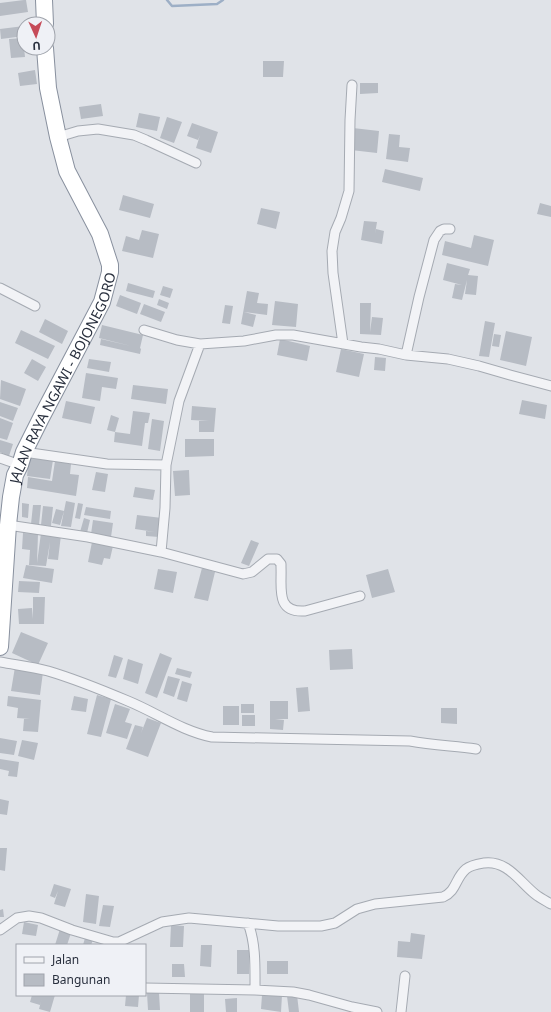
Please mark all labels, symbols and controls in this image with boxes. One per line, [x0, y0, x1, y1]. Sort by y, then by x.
north arrow [16, 16, 56, 56]
text: U [32, 39, 41, 54]
street label: JALAN RAYA NGAWI - BOJONEGORO [4, 270, 119, 487]
legend [16, 944, 146, 996]
text: Jalan [51, 951, 79, 968]
text: Bangunan [52, 971, 110, 988]

